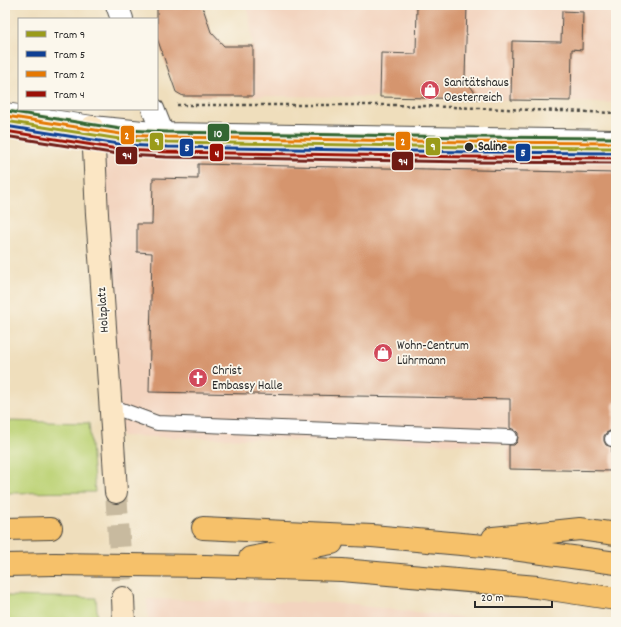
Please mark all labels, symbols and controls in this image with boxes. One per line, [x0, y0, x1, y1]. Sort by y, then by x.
legend [18, 18, 158, 110]
text: Tram 9 [54, 27, 85, 44]
text: Tram 5 [54, 47, 85, 64]
text: Tram 2 [54, 67, 85, 84]
place label: Sanitätshaus Oesterreich [444, 74, 509, 108]
shop icon: Sanitätshaus Oesterreich [419, 79, 441, 101]
text: Tram 4 [54, 87, 85, 104]
line badge: 10 [207, 123, 230, 142]
line badge: 2 [120, 125, 135, 145]
text: 10 [214, 127, 222, 143]
text: 2 [125, 129, 130, 145]
line badge: 2 [395, 131, 411, 151]
line badge: 9 [149, 132, 164, 151]
text: 9 [154, 135, 160, 151]
text: 2 [401, 135, 406, 151]
line badge: 9 [425, 137, 441, 156]
line badge: 5 [179, 138, 194, 157]
place label: Saline [478, 138, 507, 157]
text: 9 [430, 140, 436, 156]
text: 5 [184, 141, 190, 157]
marker: Saline [463, 141, 475, 153]
line badge: 4 [209, 143, 224, 162]
line badge: 5 [515, 143, 531, 162]
line badge: 94 [115, 146, 138, 165]
text: 5 [520, 146, 526, 162]
text: 4 [215, 147, 219, 163]
text: 94 [122, 149, 132, 165]
line badge: 94 [391, 151, 414, 171]
text: 94 [398, 155, 408, 171]
street label: Holzplatz [93, 287, 115, 333]
place label: Wohn-Centrum Lührmann [397, 337, 469, 371]
shop icon: Wohn-Centrum Lührmann [372, 342, 394, 364]
place label: Christ Embassy Halle [212, 362, 283, 396]
church icon: Christ Embassy Halle [187, 367, 209, 389]
scale bar [475, 583, 552, 609]
text: 20 m [481, 590, 504, 607]

